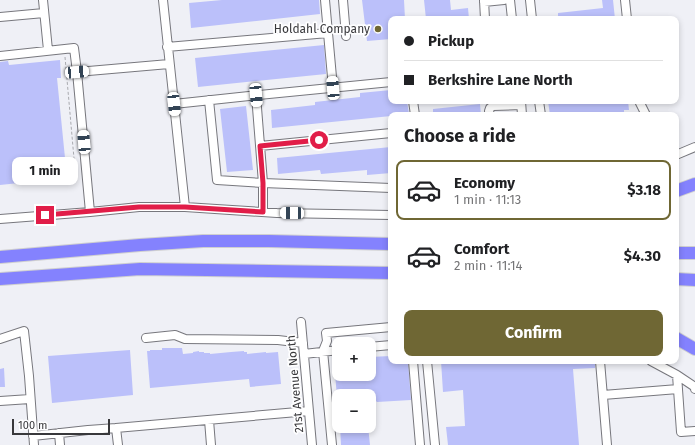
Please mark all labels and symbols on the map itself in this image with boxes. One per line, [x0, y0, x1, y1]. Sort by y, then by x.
place label: Holdahl Company [274, 22, 370, 36]
marker: Holdahl Company [373, 24, 383, 34]
car [65, 65, 89, 79]
car [326, 76, 340, 100]
car [249, 83, 263, 107]
car [167, 91, 181, 117]
car [77, 130, 91, 154]
route start [310, 131, 328, 149]
callout: 1 min [12, 157, 78, 185]
route end [36, 206, 54, 224]
car [280, 207, 304, 219]
street label: 21st Avenue North [284, 334, 306, 434]
scale bar [12, 417, 110, 436]

